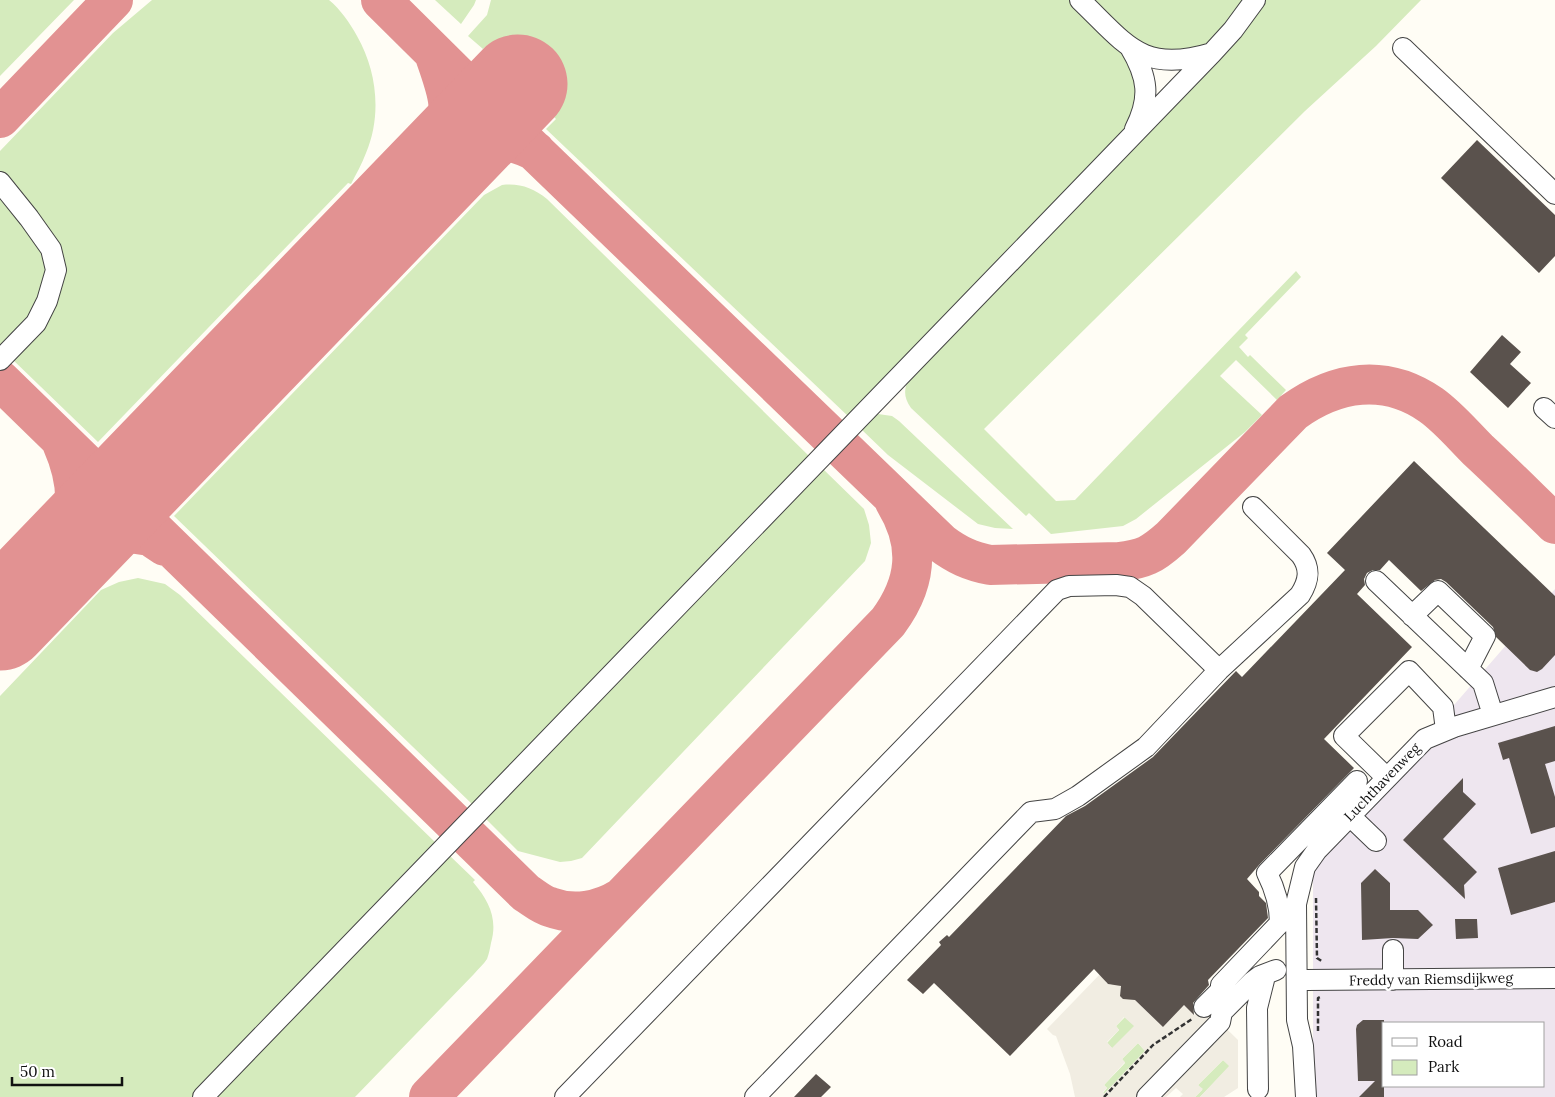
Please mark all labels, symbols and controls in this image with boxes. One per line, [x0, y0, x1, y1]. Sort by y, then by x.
street label: Luchthavenweg [1340, 739, 1424, 825]
street label: Freddy van Riemsdijkweg [1349, 969, 1514, 989]
legend [1382, 1022, 1545, 1087]
text: Road [1428, 1032, 1463, 1051]
scale bar [12, 1054, 122, 1086]
text: Park [1428, 1057, 1459, 1076]
text: 50 m [20, 1062, 55, 1081]

